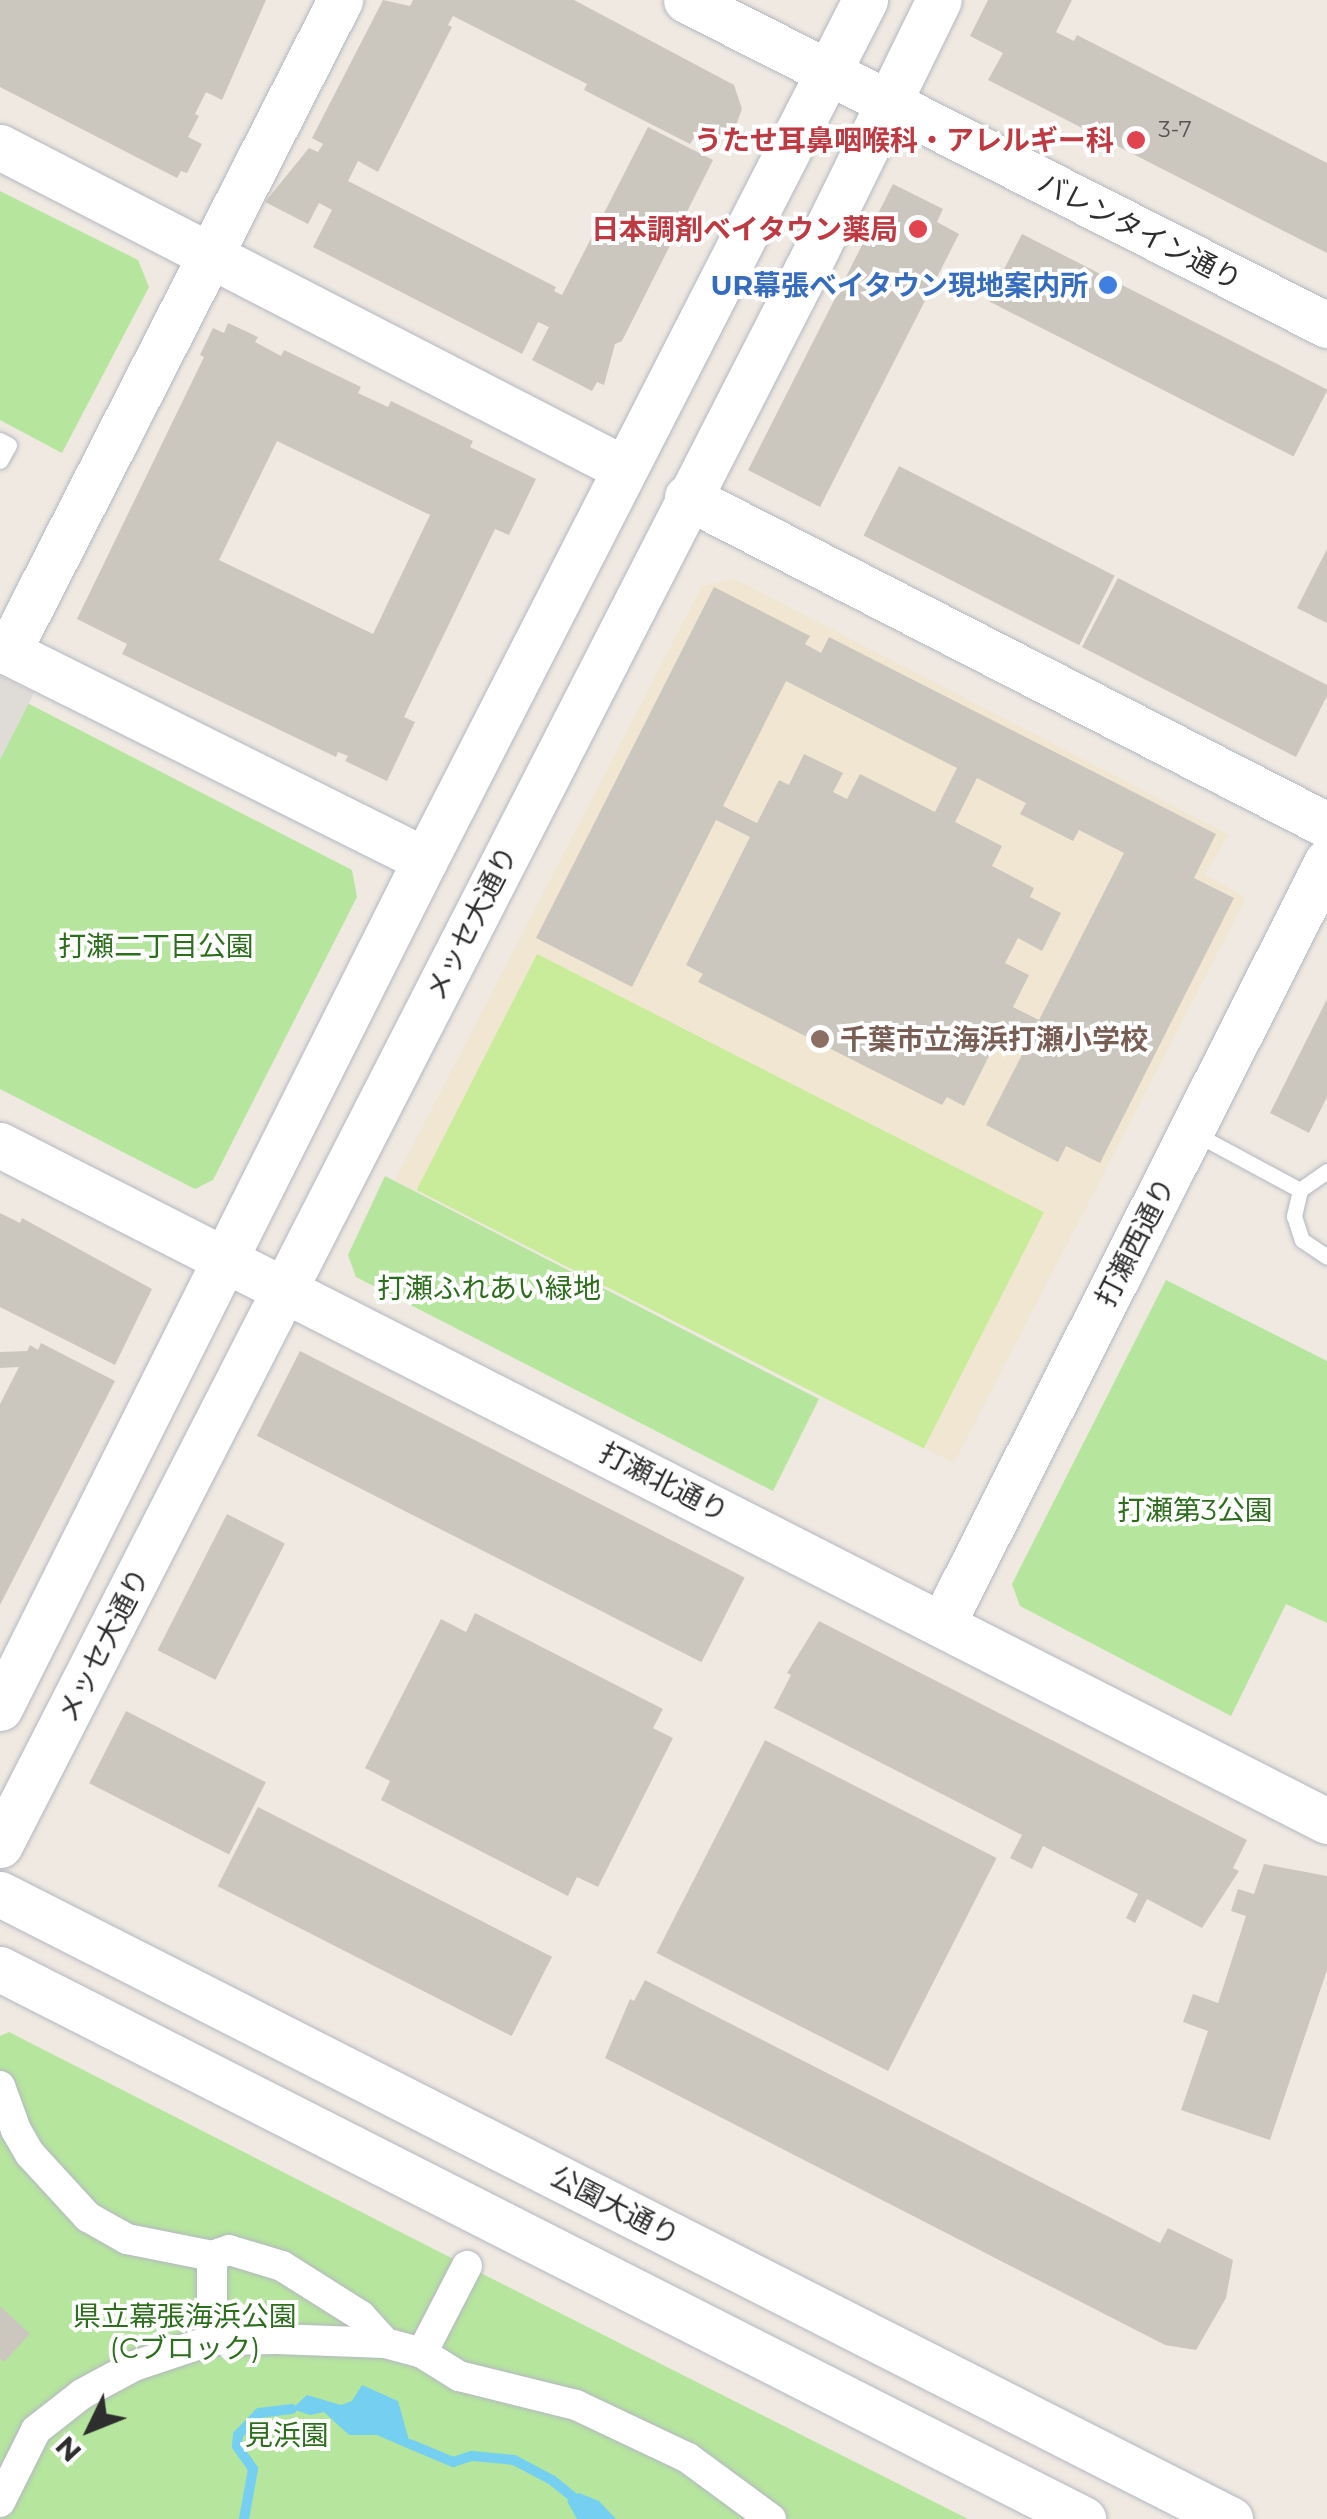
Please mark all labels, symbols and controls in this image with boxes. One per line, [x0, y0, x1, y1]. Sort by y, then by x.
house number: 3-7 [1158, 117, 1192, 143]
place label: うたせ耳鼻咽喉科・アレルギー科 [694, 123, 1114, 157]
marker: うたせ耳鼻咽喉科・アレルギー科 [1123, 127, 1149, 153]
street label: バレンタイン通り [1033, 165, 1247, 297]
place label: 日本調剤ベイタウン薬局 [590, 212, 898, 246]
marker: 日本調剤ベイタウン薬局 [907, 218, 929, 240]
place label: UR幕張ベイタウン現地案内所 [709, 268, 1088, 302]
marker: UR幕張ベイタウン現地案内所 [1097, 274, 1119, 296]
street label: メッセ大通り [418, 841, 524, 1005]
park label: 打瀬二丁目公園 [58, 929, 254, 963]
place label: 千葉市立海浜打瀬小学校 [840, 1022, 1148, 1056]
marker: 千葉市立海浜打瀬小学校 [809, 1028, 831, 1050]
street label: 打瀬西通り [1088, 1172, 1182, 1312]
park label: 打瀬ふれあい緑地 [377, 1271, 601, 1305]
street label: 打瀬北通り [594, 1435, 734, 1529]
park label: 打瀬第3公園 [1117, 1493, 1273, 1527]
street label: メッセ大通り [50, 1563, 156, 1727]
street label: 公園大通り [545, 2159, 685, 2253]
park label: 県立幕張海浜公園 (Cブロック) [73, 2299, 297, 2365]
north arrow [40, 2379, 140, 2479]
park label: 見浜園 [245, 2418, 329, 2452]
text: N [48, 2430, 88, 2469]

